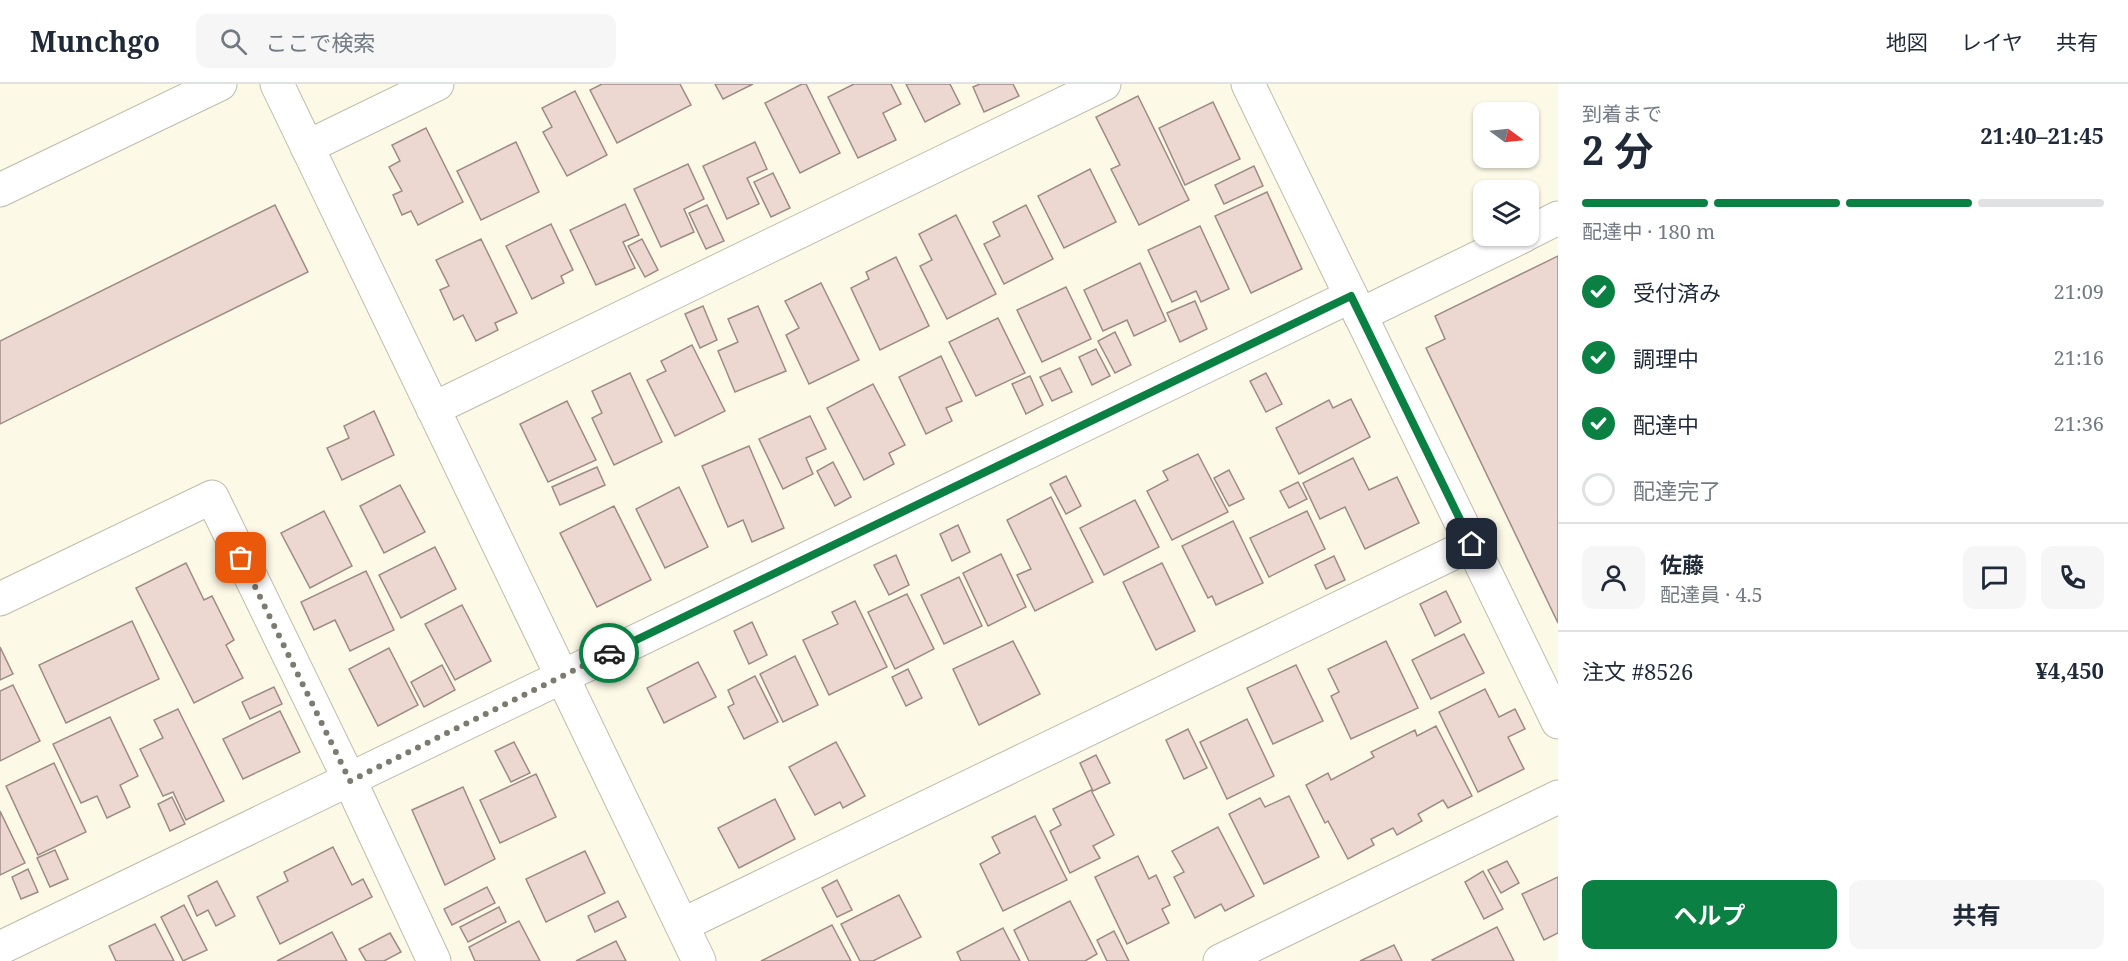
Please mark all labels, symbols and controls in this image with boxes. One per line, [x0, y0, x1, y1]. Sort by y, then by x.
search box [196, 14, 616, 68]
text: Munchgo [30, 22, 160, 60]
icon: search [217, 25, 250, 58]
text: ここで検索 [265, 27, 375, 57]
text: 地図 [1886, 28, 1928, 56]
text: レイヤ [1961, 28, 2023, 56]
text: 共有 [2056, 28, 2098, 56]
text: 到着まで [1582, 100, 1662, 127]
north arrow [1473, 102, 1539, 168]
map controls [1473, 102, 1539, 246]
text: 21:40–21:45 [1980, 120, 2104, 150]
text: 2 分 [1582, 123, 1653, 176]
button: layers [1473, 180, 1539, 246]
text: 配達中 · 180 m [1582, 218, 1715, 245]
icon: check [1582, 275, 1615, 308]
text: 受付済み [1633, 277, 1721, 307]
text: 21:09 [2054, 278, 2104, 305]
icon: check [1582, 341, 1615, 374]
text: 調理中 [1633, 343, 1699, 373]
text: 21:16 [2054, 344, 2104, 371]
icon: check [1582, 407, 1615, 440]
text: 配達中 [1633, 409, 1699, 439]
text: 21:36 [2054, 410, 2104, 437]
text: 配達完了 [1633, 475, 1721, 505]
pin [1446, 518, 1497, 569]
icon: home [1455, 527, 1488, 560]
pin [215, 532, 266, 583]
icon: bag [224, 541, 257, 574]
button: person [1582, 546, 1645, 609]
button: chat [1963, 546, 2026, 609]
button: phone [2041, 546, 2104, 609]
text: 佐藤 [1660, 549, 1704, 579]
text: 配達員 · 4.5 [1660, 581, 1763, 608]
courier [579, 623, 639, 683]
icon: car [593, 637, 626, 670]
text: ¥4,450 [2035, 655, 2104, 685]
text: 注文 #8526 [1582, 656, 1693, 686]
button: ヘルプ [1582, 880, 1837, 949]
button: 共有 [1849, 880, 2104, 949]

